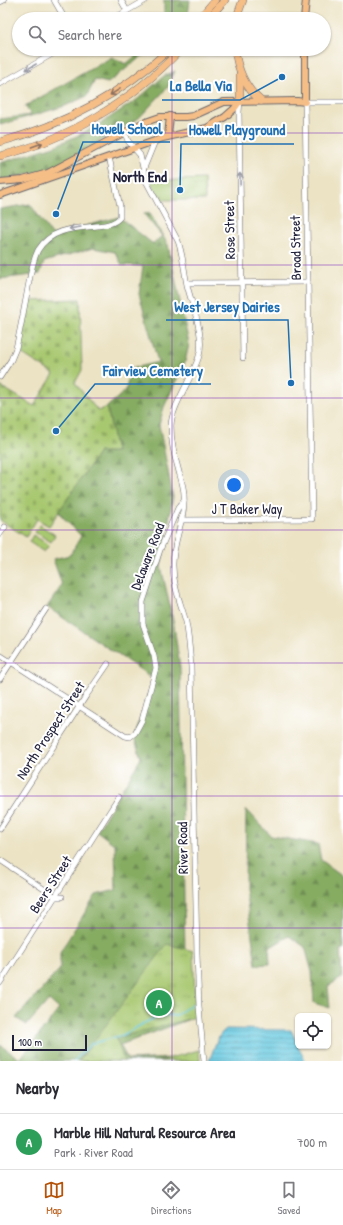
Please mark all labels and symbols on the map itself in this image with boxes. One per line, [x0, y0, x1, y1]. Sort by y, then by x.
one-way arrow [25, 63, 37, 71]
callout: La Bella Via [162, 73, 240, 100]
text: La Bella Via [170, 75, 232, 96]
one-way arrow [109, 89, 121, 97]
callout: Howell School [83, 115, 170, 142]
callout: Howell Playground [181, 117, 294, 144]
text: Howell School [92, 118, 163, 139]
text: Howell Playground [189, 119, 285, 141]
one-way arrow [31, 140, 43, 148]
district label: North End [113, 166, 167, 187]
one-way arrow [236, 173, 244, 186]
street label: Rose Street [219, 200, 239, 260]
street label: Broad Street [285, 215, 305, 281]
one-way arrow [69, 224, 82, 232]
callout: West Jersey Dairies [166, 293, 288, 320]
text: West Jersey Dairies [174, 296, 280, 318]
callout: Fairview Cemetery [95, 357, 211, 384]
text: Fairview Cemetery [102, 360, 204, 382]
your location [224, 475, 244, 495]
street label: J T Baker Way [212, 499, 282, 519]
street label: Delaware Road [125, 519, 169, 592]
street label: North Prospect Street [11, 677, 90, 783]
street label: River Road [172, 821, 192, 874]
street label: Beers Street [24, 851, 76, 916]
pin: A [146, 988, 172, 1018]
scale bar [12, 1033, 87, 1052]

